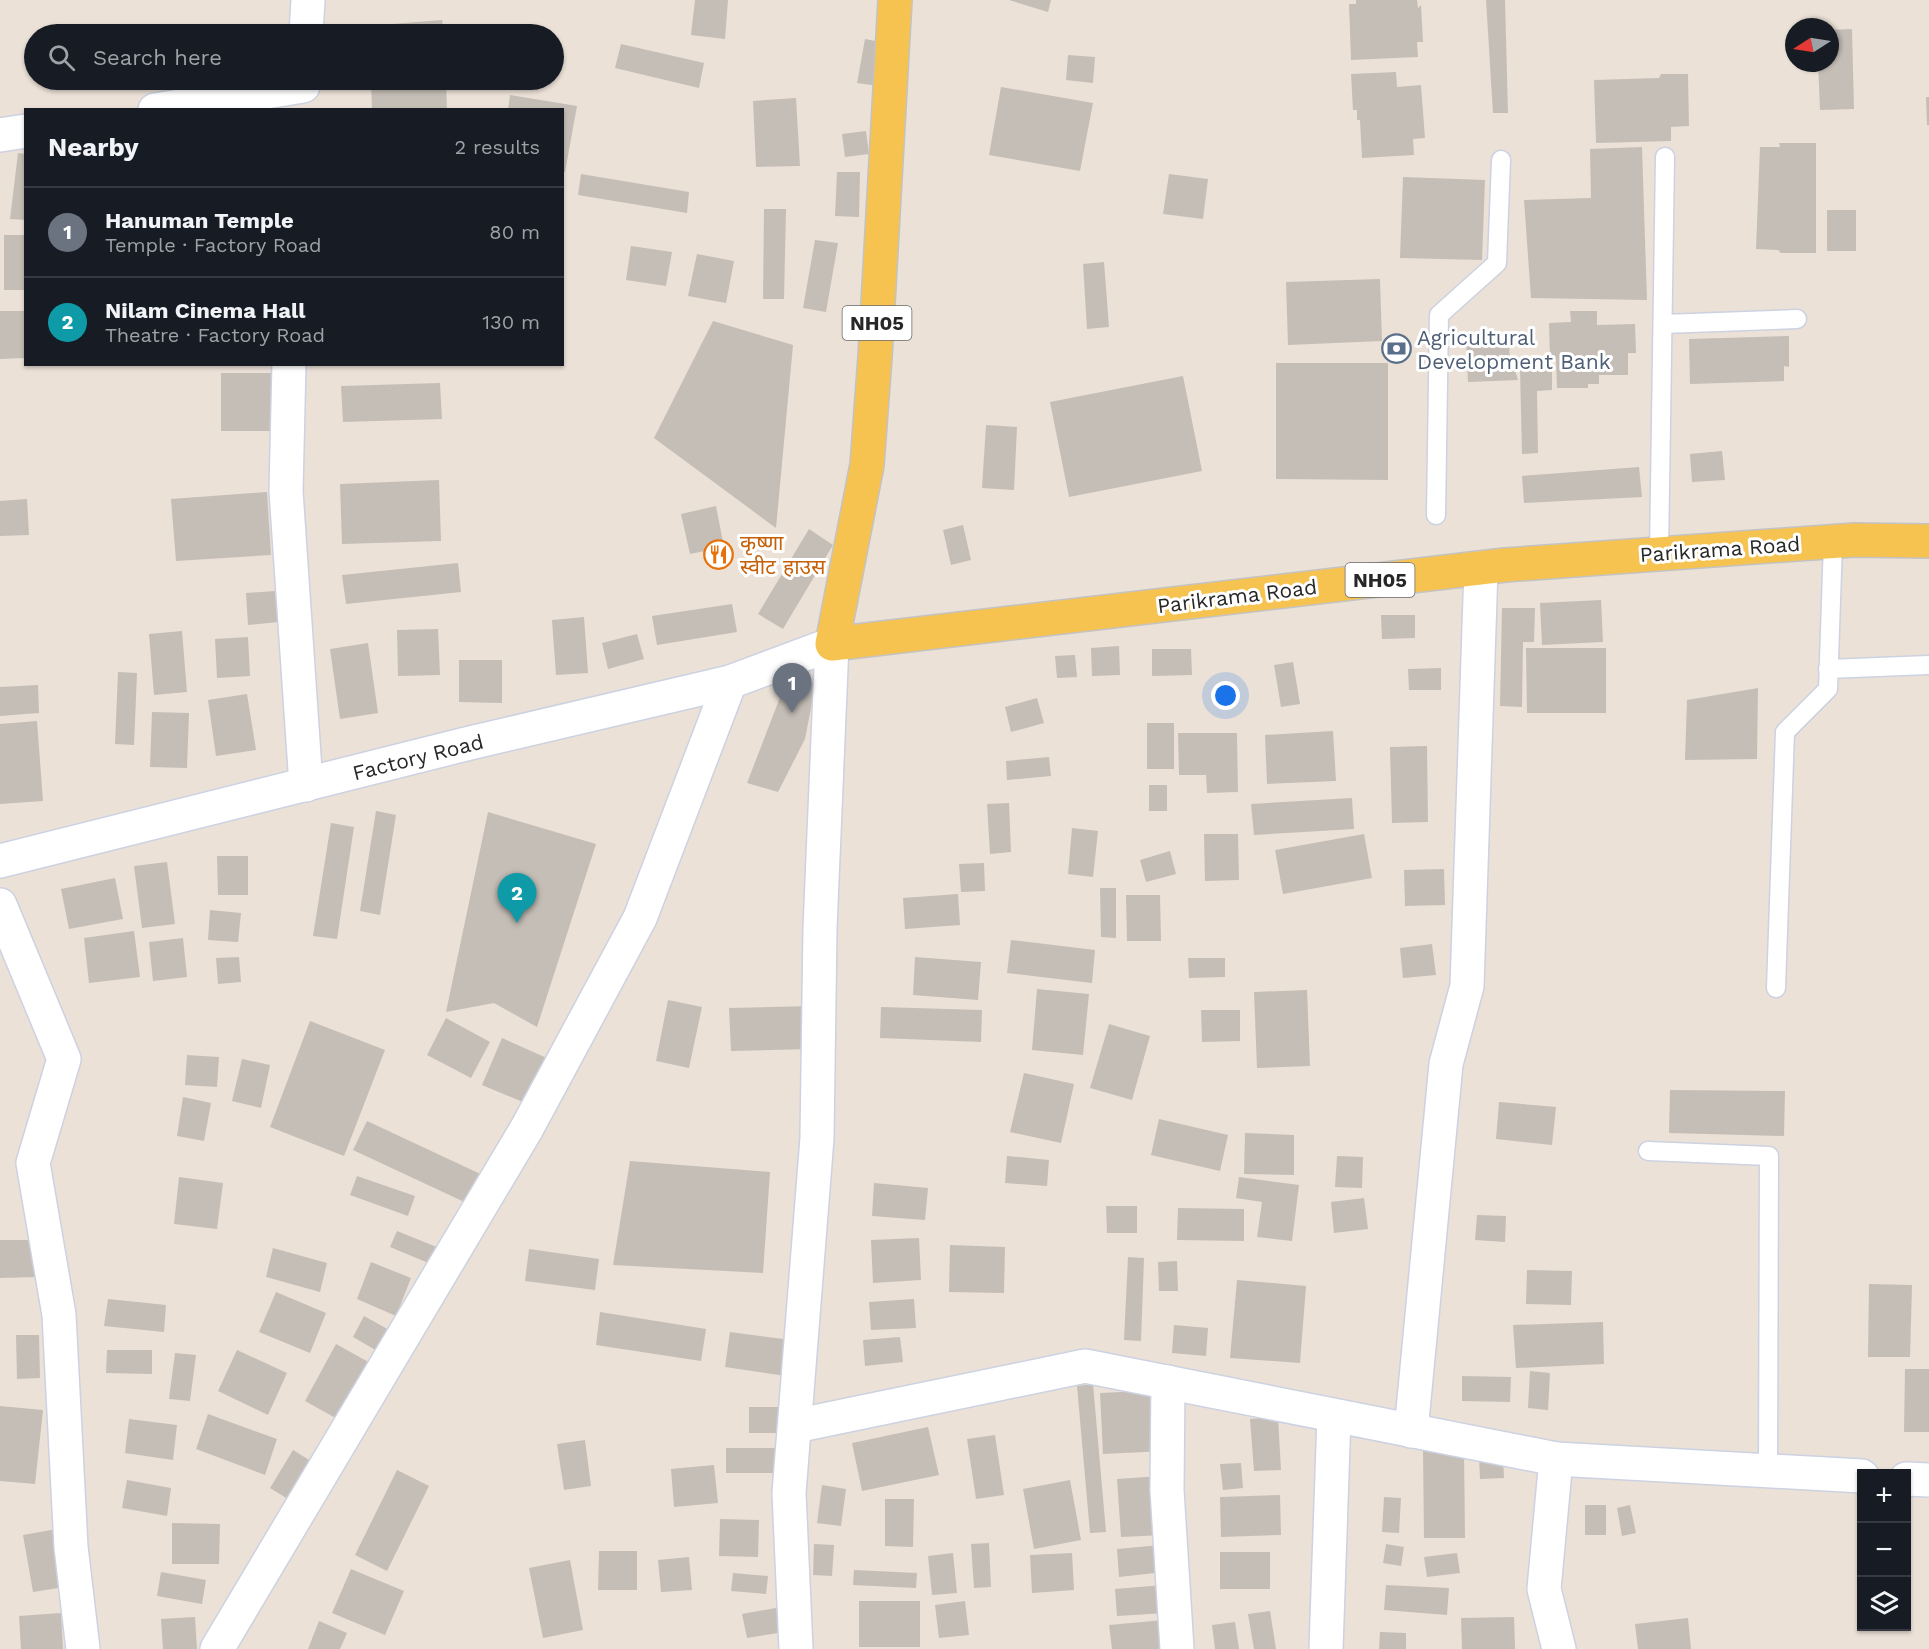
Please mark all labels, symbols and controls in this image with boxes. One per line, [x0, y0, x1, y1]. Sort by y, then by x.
north arrow [1785, 18, 1839, 72]
search box [24, 24, 564, 90]
icon: search [45, 41, 78, 74]
text: Search here [93, 45, 222, 70]
text: Nearby [48, 132, 139, 162]
text: 2 results [455, 135, 540, 159]
text: Hanuman Temple [105, 208, 294, 233]
text: 1 [63, 220, 72, 244]
text: 80 m [489, 220, 540, 244]
text: Temple · Factory Road [105, 233, 322, 257]
text: Nilam Cinema Hall [105, 298, 306, 323]
road number: NH05 [842, 306, 912, 340]
text: 2 [62, 310, 73, 334]
text: 130 m [482, 310, 540, 334]
text: Theatre · Factory Road [105, 323, 325, 347]
place label: Agricultural Development Bank [1417, 325, 1611, 374]
bank icon: Agricultural Development Bank [1380, 333, 1412, 365]
place label: कृष्णा स्वीट हाउस [740, 530, 826, 579]
street label: Parikrama Road [1639, 531, 1801, 567]
restaurant icon: कृष्णा स्वीट हाउस [703, 538, 735, 570]
road number: NH05 [1346, 563, 1414, 597]
street label: Parikrama Road [1156, 574, 1318, 618]
pin: 1 [772, 664, 812, 713]
your location [1211, 681, 1240, 710]
street label: Factory Road [350, 729, 486, 785]
pin: 2 [498, 874, 536, 923]
map controls [1857, 1469, 1911, 1631]
button: + [1857, 1469, 1911, 1523]
button: − [1857, 1523, 1911, 1577]
button: layers [1857, 1577, 1911, 1631]

